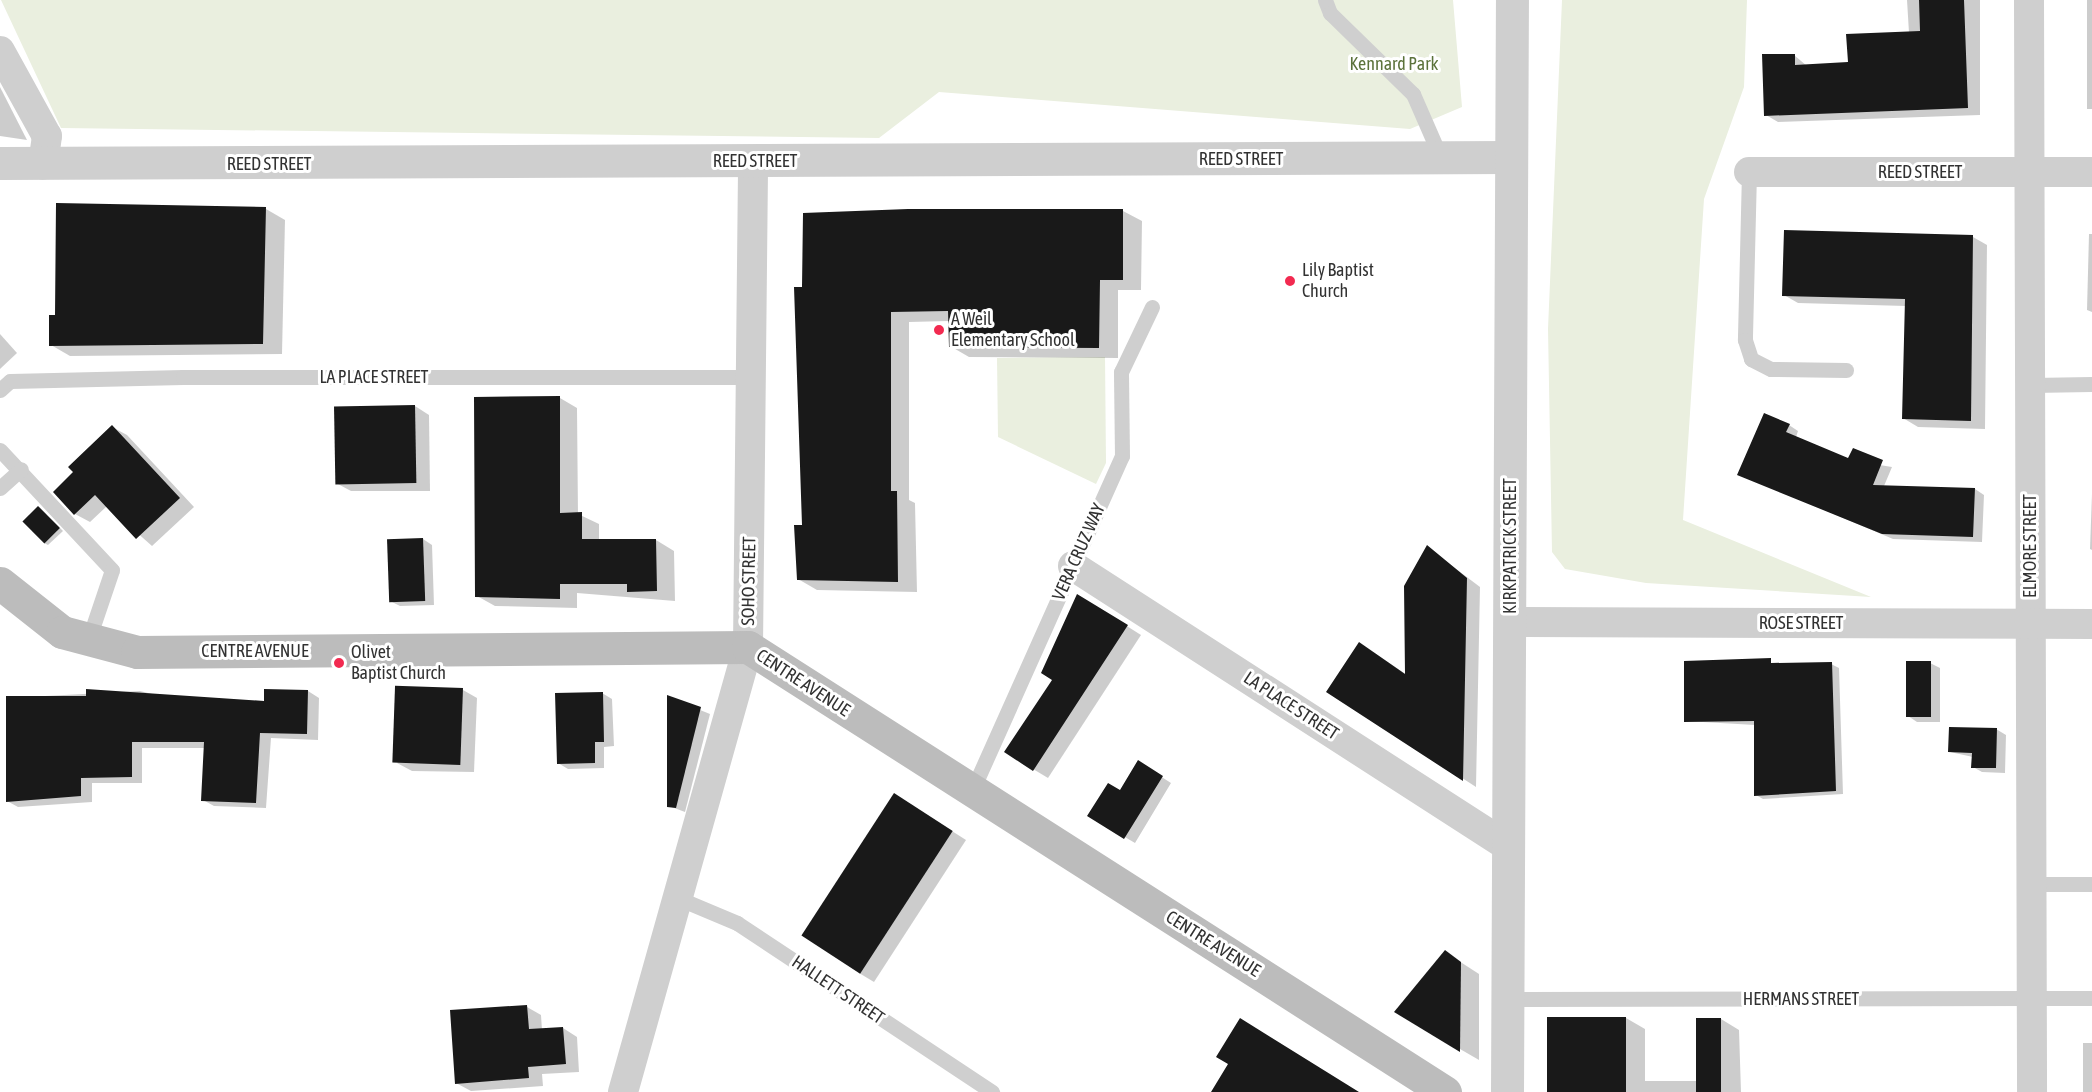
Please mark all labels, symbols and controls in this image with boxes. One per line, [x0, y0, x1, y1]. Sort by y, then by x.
park label: Kennard Park [1350, 53, 1438, 75]
street label: REED STREET [1199, 148, 1283, 170]
street label: REED STREET [713, 150, 797, 172]
street label: REED STREET [227, 153, 311, 175]
street label: REED STREET [1878, 161, 1962, 183]
place label: Lily Baptist Church [1302, 260, 1374, 302]
marker: Lily Baptist Church [1283, 274, 1297, 288]
place label: A Weil Elementary School [951, 309, 1075, 352]
marker: A Weil Elementary School [932, 323, 946, 337]
street label: LA PLACE STREET [320, 366, 428, 388]
street label: KIRKPATRICK STREET [1499, 478, 1521, 614]
street label: ELMORE STREET [2019, 494, 2041, 598]
street label: VERA CRUZ WAY [1048, 500, 1110, 604]
street label: SOHO STREET [737, 536, 761, 626]
street label: ROSE STREET [1759, 612, 1843, 634]
street label: CENTRE AVENUE [201, 640, 309, 662]
place label: Olivet Baptist Church [351, 642, 446, 684]
street label: CENTRE AVENUE [752, 645, 854, 721]
marker: Olivet Baptist Church [332, 656, 346, 670]
street label: LA PLACE STREET [1239, 667, 1343, 745]
street label: CENTRE AVENUE [1162, 906, 1264, 982]
street label: HALLETT STREET [788, 951, 888, 1029]
street label: HERMANS STREET [1743, 988, 1859, 1010]

